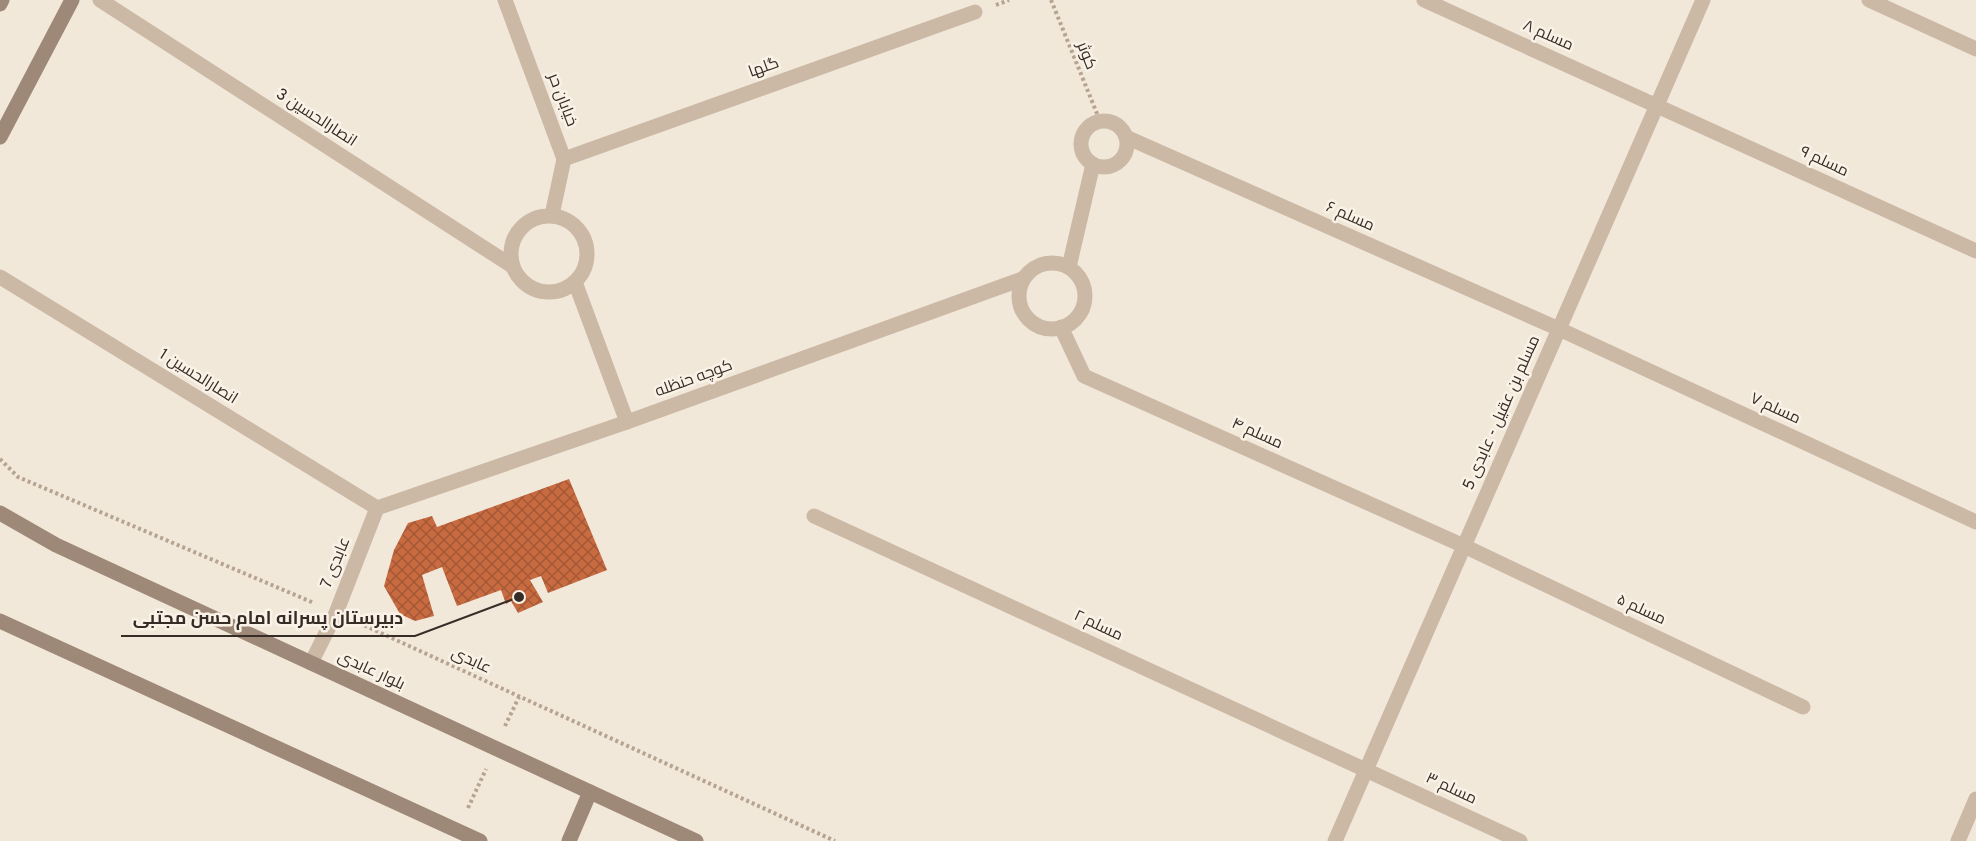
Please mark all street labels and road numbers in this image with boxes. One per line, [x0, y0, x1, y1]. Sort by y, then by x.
street label: مسلم ۸ [1520, 16, 1576, 56]
street label: کوثر [1071, 38, 1101, 73]
street label: گلها [746, 53, 782, 83]
street label: خیابان حر [542, 70, 581, 129]
street label: انصارالحسین 3 [272, 84, 360, 152]
street label: مسلم ۹ [1796, 142, 1852, 182]
street label: مسلم ۶ [1323, 198, 1377, 236]
street label: مسلم بن عقیل - عابدی 5 [1459, 333, 1545, 493]
street label: انصارالحسین 1 [155, 345, 241, 409]
street label: کوچه حنظله [653, 356, 735, 402]
street label: مسلم ۷ [1747, 389, 1803, 429]
street label: مسلم ۴ [1228, 414, 1286, 454]
street label: عابدی 7 [317, 534, 355, 592]
street label: مسلم ۵ [1613, 590, 1669, 630]
street label: مسلم ۲ [1070, 606, 1126, 646]
street label: عابدی [448, 643, 494, 679]
street label: بلوار عابدی [334, 647, 408, 695]
street label: مسلم ۳ [1422, 769, 1480, 809]

